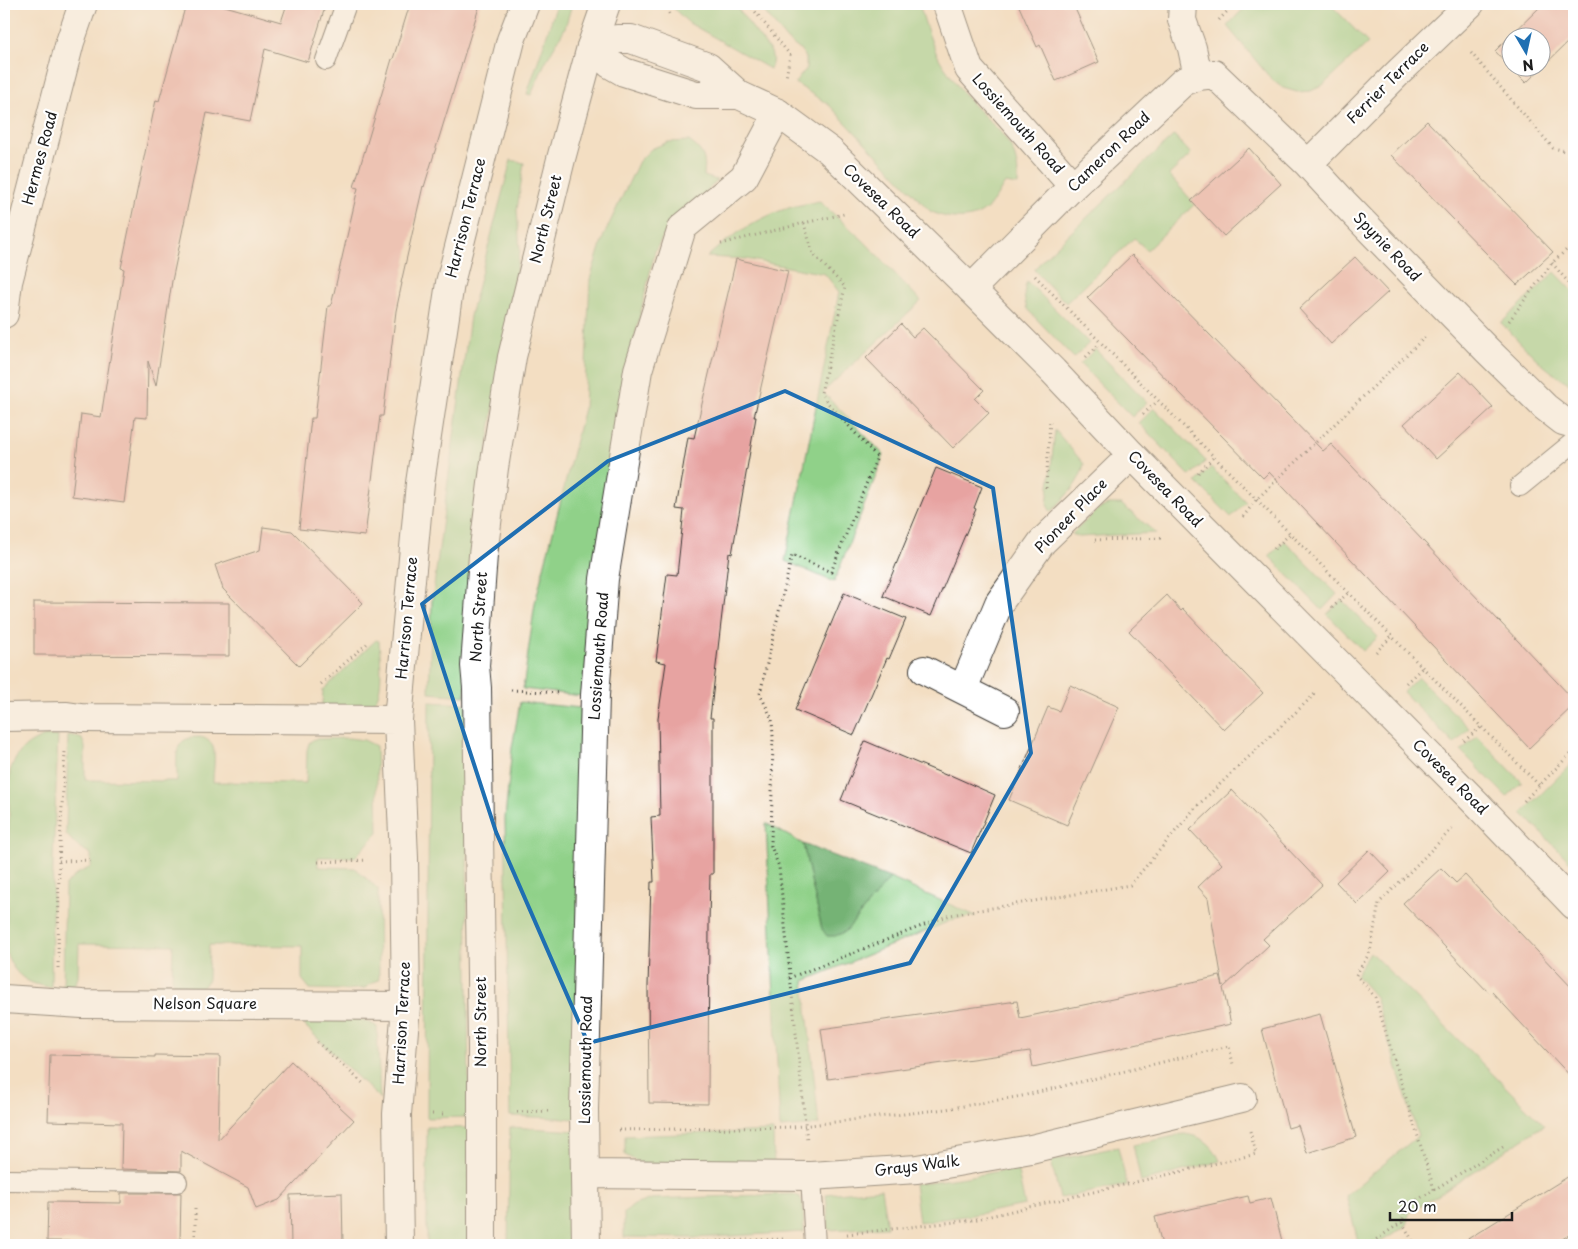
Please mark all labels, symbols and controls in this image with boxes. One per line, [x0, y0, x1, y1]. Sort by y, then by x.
north arrow [1500, 28, 1550, 78]
street label: Ferrier Terrace [1340, 35, 1433, 128]
text: N [1521, 54, 1535, 77]
street label: Lossiemouth Road [968, 68, 1071, 178]
street label: Cameron Road [1061, 105, 1155, 197]
street label: Hermes Road [15, 108, 62, 207]
street label: Harrison Terrace [439, 155, 491, 280]
street label: Covesea Road [838, 157, 926, 243]
street label: North Street [522, 172, 567, 265]
street label: Spynie Road [1349, 206, 1427, 286]
street label: Covesea Road [1123, 444, 1209, 532]
street label: Pioneer Place [1028, 472, 1112, 558]
street label: Harrison Terrace [389, 556, 422, 680]
street label: North Street [463, 571, 492, 663]
street label: Lossiemouth Road [582, 591, 613, 721]
street label: Covesea Road [1408, 733, 1494, 819]
street label: Harrison Terrace [386, 961, 415, 1085]
street label: North Street [468, 977, 491, 1067]
street label: Nelson Square [153, 991, 257, 1014]
street label: Lossiemouth Road [572, 996, 597, 1124]
street label: Grays Walk [873, 1148, 961, 1181]
scale bar [1390, 1189, 1513, 1221]
text: 20 m [1398, 1194, 1437, 1217]

